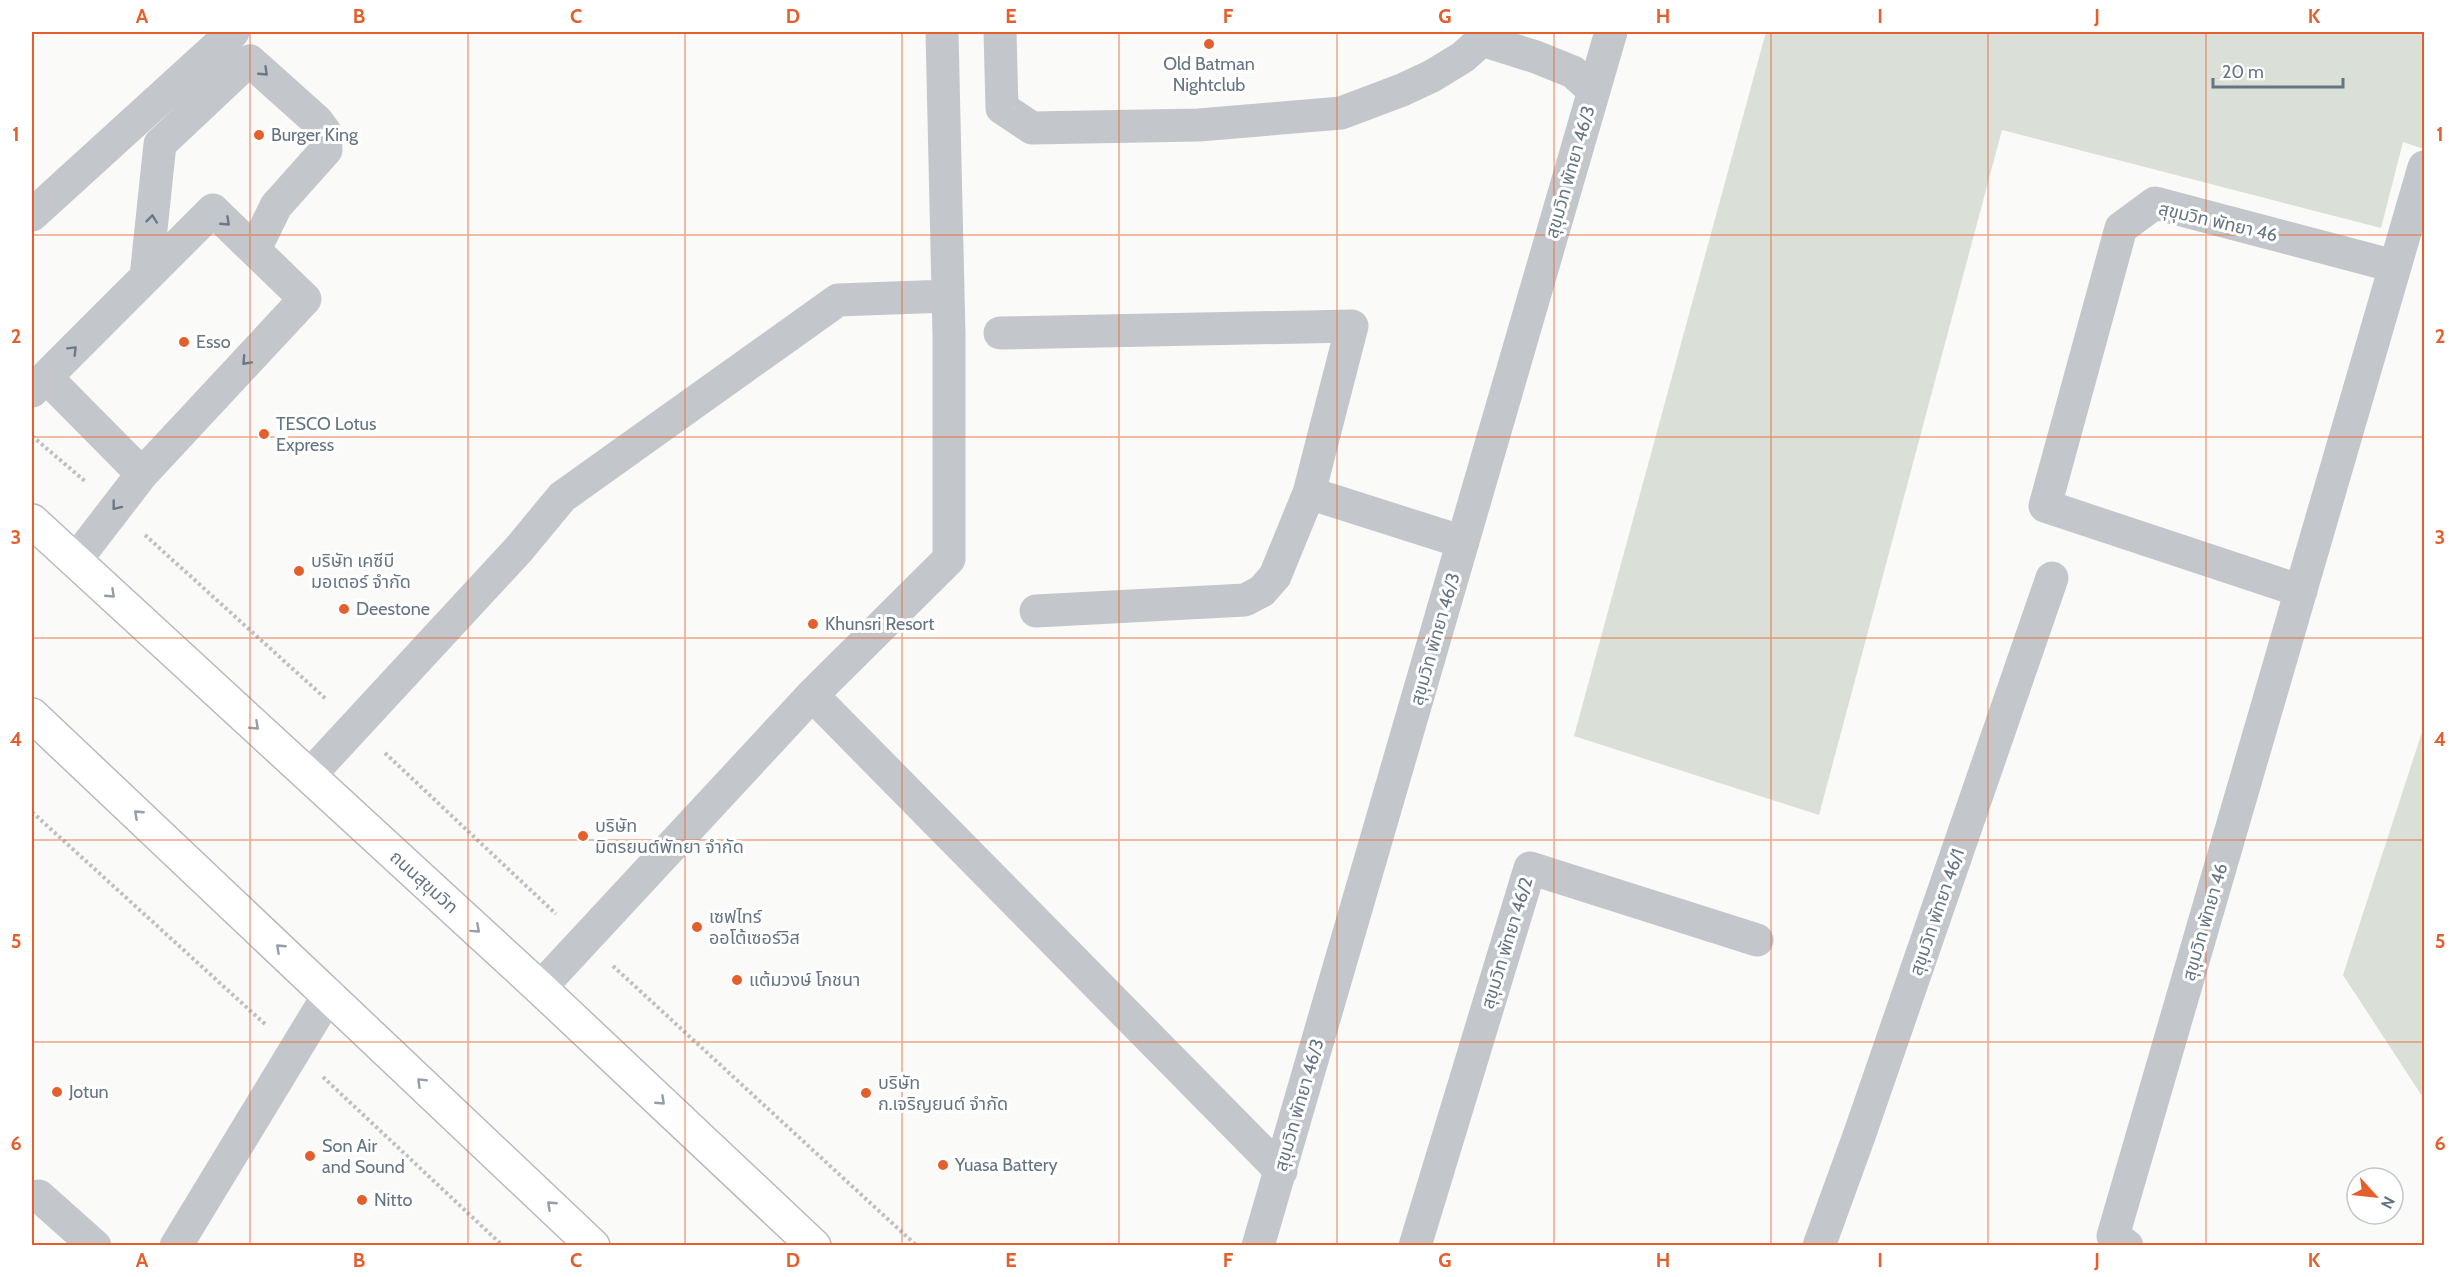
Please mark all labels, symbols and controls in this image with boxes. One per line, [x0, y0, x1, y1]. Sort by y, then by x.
text: A [136, 4, 149, 28]
text: B [353, 4, 365, 28]
text: C [570, 4, 582, 28]
text: D [786, 4, 800, 28]
text: E [1005, 4, 1017, 28]
text: F [1223, 4, 1234, 28]
text: G [1438, 4, 1452, 28]
text: H [1656, 4, 1670, 28]
text: I [1877, 4, 1883, 28]
text: J [2093, 4, 2100, 28]
text: K [2308, 4, 2321, 28]
marker: Old Batman Nightclub [1202, 37, 1216, 51]
scale bar [2213, 51, 2344, 89]
place label: Old Batman Nightclub [1163, 53, 1255, 96]
text: 20 m [2222, 61, 2264, 83]
one-way arrow [257, 65, 268, 76]
street label: สุขุมวิท พัทยา 46/3 [1541, 103, 1599, 241]
text: 1 [12, 122, 20, 146]
text: 1 [2436, 122, 2444, 146]
place label: Burger King [271, 124, 359, 146]
marker: Burger King [252, 128, 266, 142]
street label: สุขุมวิท พัทยา 46 [2156, 198, 2280, 246]
one-way arrow [145, 214, 158, 223]
one-way arrow [219, 215, 230, 226]
text: 2 [11, 324, 21, 348]
text: 2 [2435, 324, 2445, 348]
place label: Esso [196, 331, 231, 353]
marker: Esso [177, 335, 191, 349]
one-way arrow [67, 346, 77, 357]
one-way arrow [243, 354, 254, 365]
place label: TESCO Lotus Express [276, 413, 376, 456]
marker: TESCO Lotus Express [257, 427, 271, 441]
one-way arrow [112, 499, 123, 510]
text: 3 [11, 525, 21, 549]
text: 3 [2435, 525, 2445, 549]
place label: บริษัท เคซีบี มอเตอร์ จำกัด [311, 550, 411, 593]
marker: บริษัท เคซีบี มอเตอร์ จำกัด [292, 564, 306, 578]
street label: สุขุมวิท พัทยา 46/3 [1406, 570, 1464, 708]
one-way arrow [105, 587, 115, 598]
place label: Deestone [356, 598, 430, 620]
marker: Deestone [337, 602, 351, 616]
place label: Khunsri Resort [825, 613, 934, 635]
marker: Khunsri Resort [806, 617, 820, 631]
one-way arrow [248, 719, 259, 730]
text: 4 [10, 727, 22, 751]
text: 4 [2434, 727, 2446, 751]
one-way arrow [134, 810, 144, 821]
place label: บริษัท มิตรยนต์พัทยา จำกัด [595, 815, 744, 858]
marker: บริษัท มิตรยนต์พัทยา จำกัด [576, 829, 590, 843]
street label: ถนนสุขุมวิท [385, 846, 463, 918]
street label: สุขุมวิท พัทยา 46/1 [1905, 846, 1969, 978]
street label: สุขุมวิท พัทยา 46 [2178, 861, 2232, 983]
street label: สุขุมวิท พัทยา 46/2 [1477, 875, 1537, 1011]
place label: เซฟไทร์ ออโต้เซอร์วิส [709, 906, 800, 949]
marker: เซฟไทร์ ออโต้เซอร์วิส [690, 920, 704, 934]
one-way arrow [469, 922, 480, 933]
text: 5 [11, 929, 21, 953]
text: 5 [2435, 929, 2445, 953]
one-way arrow [276, 944, 286, 955]
place label: แต้มวงษ์ โภชนา [749, 969, 860, 991]
marker: แต้มวงษ์ โภชนา [730, 973, 744, 987]
street label: สุขุมวิท พัทยา 46/3 [1270, 1036, 1328, 1174]
place label: บริษัท ก.เจริญยนต์ จำกัด [878, 1072, 1008, 1115]
one-way arrow [417, 1079, 428, 1090]
place label: Jotun [68, 1081, 109, 1103]
marker: Jotun [50, 1085, 64, 1099]
marker: บริษัท ก.เจริญยนต์ จำกัด [859, 1086, 873, 1100]
one-way arrow [654, 1094, 665, 1105]
text: 6 [10, 1131, 22, 1155]
text: 6 [2434, 1131, 2446, 1155]
place label: Son Air and Sound [322, 1135, 405, 1178]
marker: Son Air and Sound [303, 1149, 317, 1163]
place label: Yuasa Battery [954, 1154, 1058, 1176]
marker: Yuasa Battery [936, 1158, 950, 1172]
north arrow [2345, 1166, 2405, 1226]
place label: Nitto [374, 1189, 412, 1211]
marker: Nitto [355, 1193, 369, 1207]
text: N [2377, 1193, 2399, 1212]
one-way arrow [547, 1202, 558, 1213]
text: A [136, 1248, 149, 1272]
text: B [353, 1248, 365, 1272]
text: C [570, 1248, 582, 1272]
text: D [786, 1248, 800, 1272]
text: E [1005, 1248, 1017, 1272]
text: F [1223, 1248, 1234, 1272]
text: G [1438, 1248, 1452, 1272]
text: H [1656, 1248, 1670, 1272]
text: I [1877, 1248, 1883, 1272]
text: J [2093, 1248, 2100, 1272]
text: K [2308, 1248, 2321, 1272]

